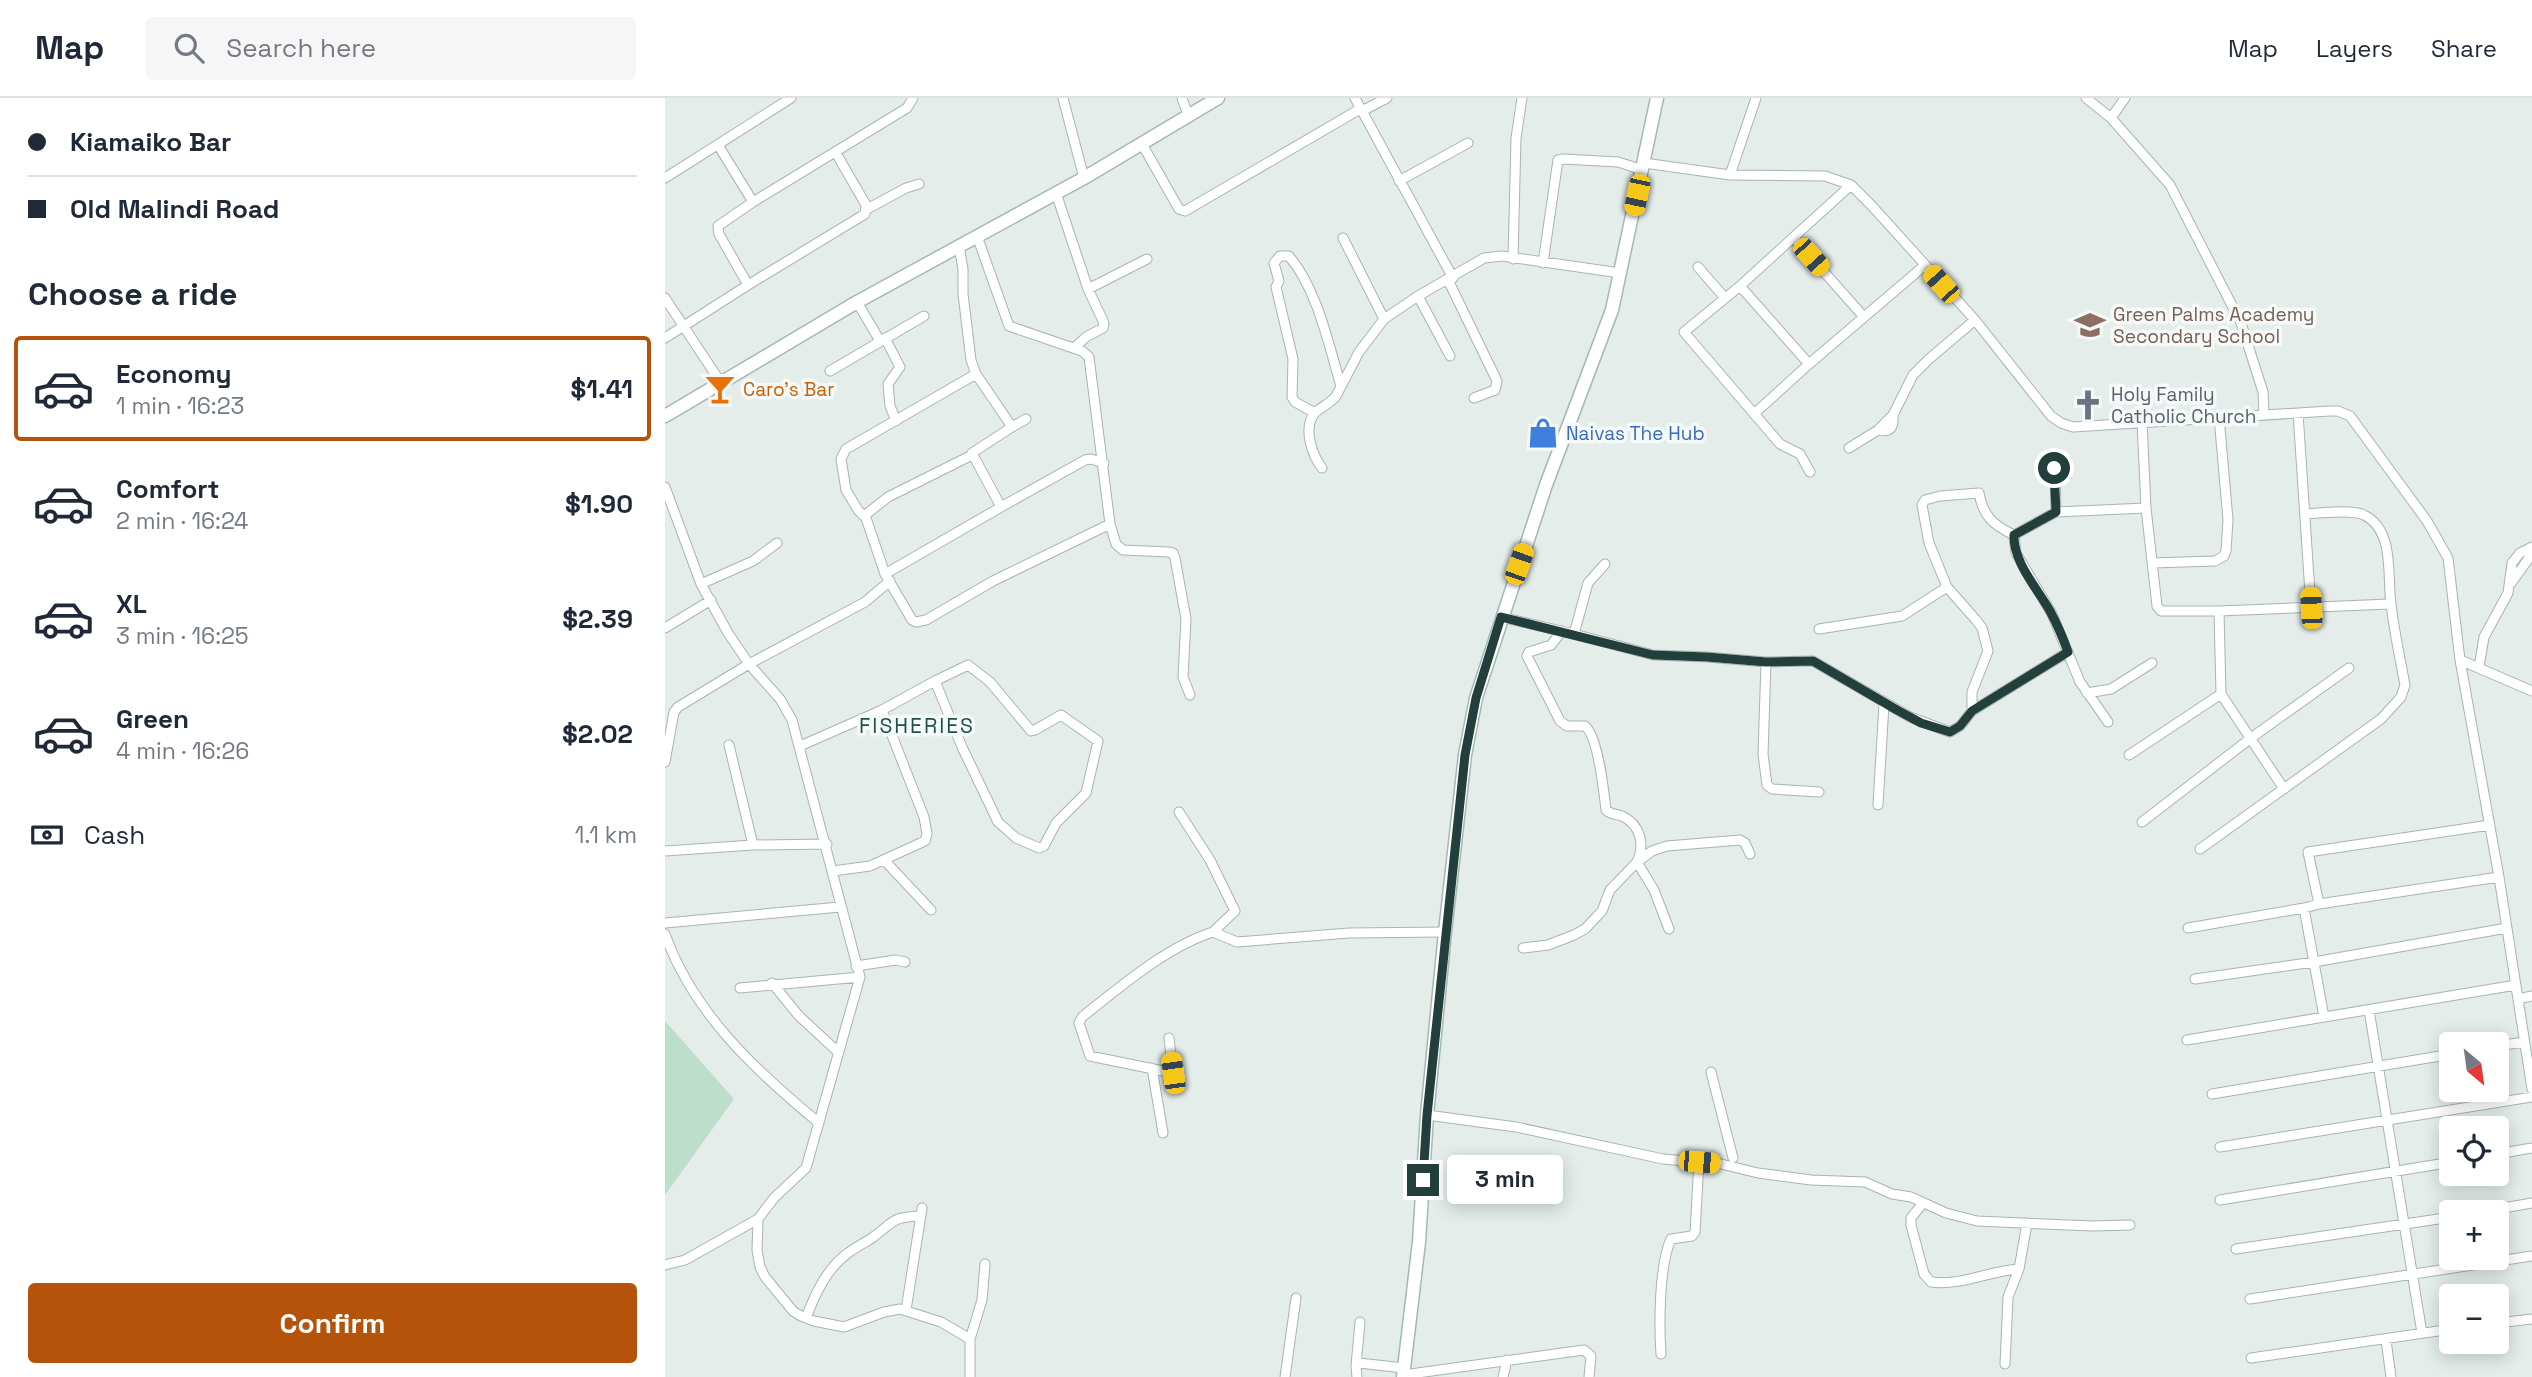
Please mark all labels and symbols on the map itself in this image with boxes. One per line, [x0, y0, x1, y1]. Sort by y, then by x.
car [1623, 172, 1652, 218]
car [1790, 234, 1833, 280]
car [1920, 261, 1963, 307]
place label: Green Palms Academy Secondary School [2113, 302, 2314, 349]
school or university icon: Green Palms Academy Secondary School [2073, 308, 2107, 342]
bar icon: Caro's Bar [703, 372, 737, 406]
place label: Caro's Bar [743, 377, 834, 402]
place label: Holy Family Catholic Church [2111, 382, 2256, 429]
church icon: Holy Family Catholic Church [2071, 388, 2105, 422]
shop icon: Naivas The Hub [1526, 416, 1560, 450]
place label: Naivas The Hub [1566, 421, 1705, 446]
route start [2038, 452, 2070, 484]
car [1503, 541, 1536, 587]
car [2300, 586, 2323, 630]
district label: FISHERIES [859, 712, 975, 739]
north arrow [2439, 1032, 2509, 1102]
car [1160, 1051, 1187, 1095]
car [1678, 1150, 1721, 1174]
callout: 3 min [1447, 1156, 1563, 1204]
route end [1407, 1164, 1439, 1196]

